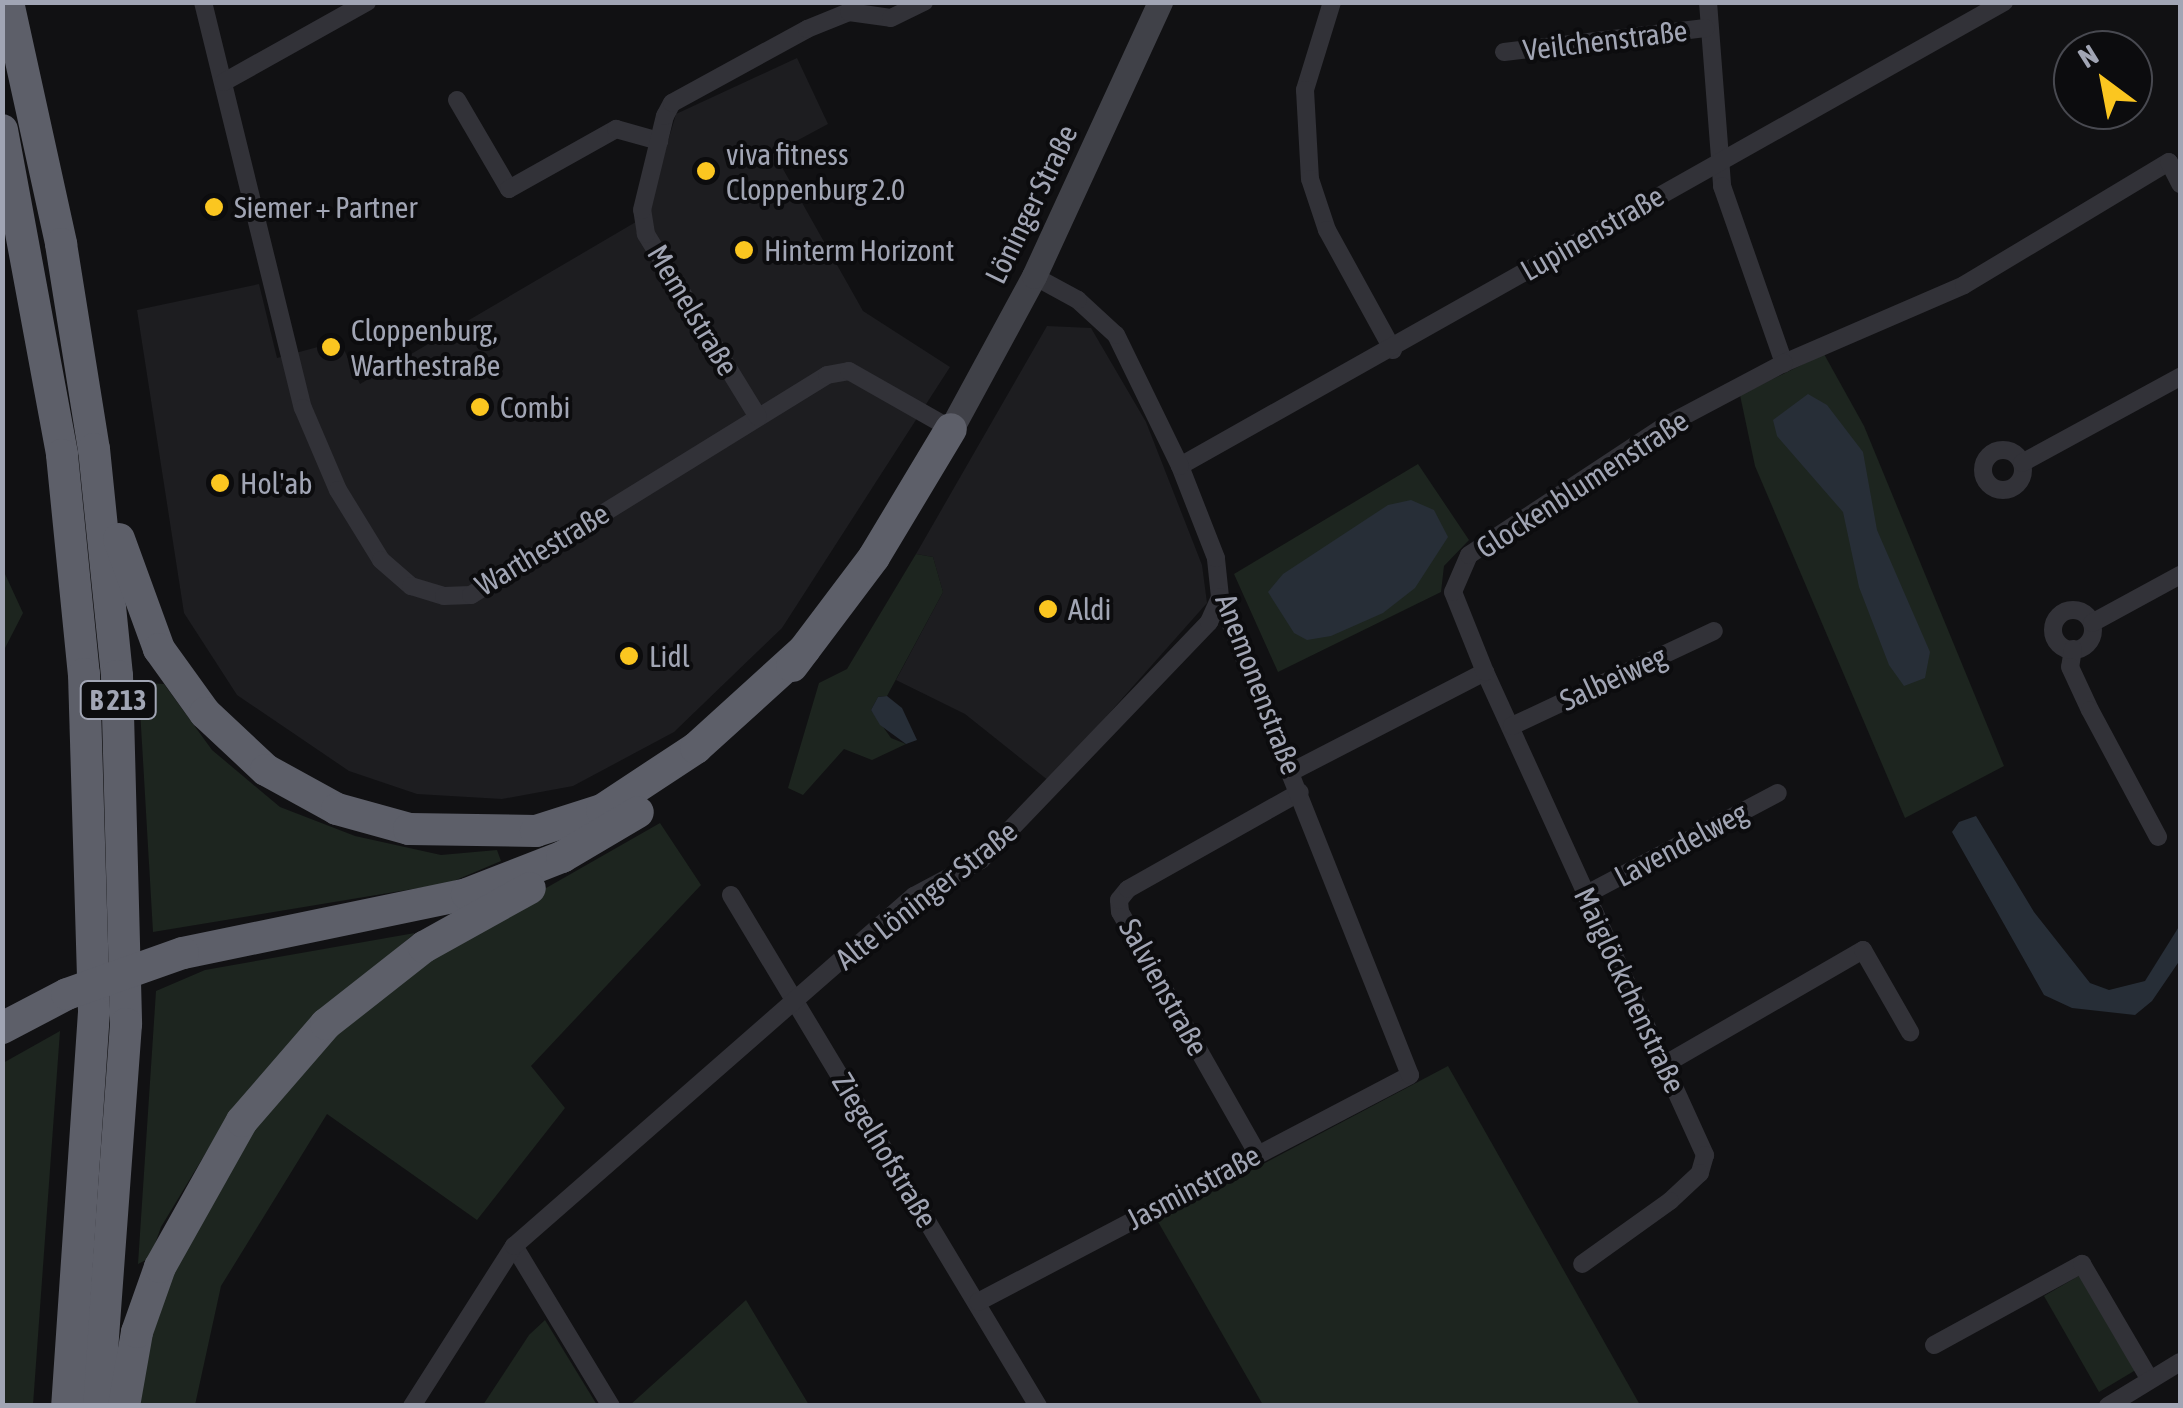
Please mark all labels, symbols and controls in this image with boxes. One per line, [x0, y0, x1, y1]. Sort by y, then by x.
street label: Veilchenstraße [1521, 12, 1689, 68]
north arrow [2053, 30, 2153, 130]
text: N [2073, 38, 2104, 74]
street label: Löninger Straße [977, 119, 1085, 289]
place label: viva fitness Cloppenburg 2.0 [726, 136, 905, 206]
marker: viva fitness Cloppenburg 2.0 [695, 160, 717, 182]
street label: Lupinenstraße [1514, 178, 1670, 288]
place label: Siemer + Partner [234, 189, 417, 225]
marker: Siemer + Partner [203, 196, 225, 218]
place label: Hinterm Horizont [764, 232, 954, 268]
street label: Memelstraße [640, 238, 746, 382]
marker: Hinterm Horizont [733, 239, 755, 261]
place label: Cloppenburg, Warthestraße [351, 312, 500, 382]
marker: Cloppenburg, Warthestraße [320, 336, 342, 358]
place label: Combi [500, 389, 570, 425]
marker: Combi [469, 396, 491, 418]
street label: Glockenblumenstraße [1469, 402, 1695, 566]
place label: Hol'ab [240, 465, 313, 501]
marker: Hol'ab [209, 472, 231, 494]
street label: Warthestraße [469, 495, 615, 603]
street label: Anemonenstraße [1208, 589, 1310, 779]
place label: Aldi [1068, 591, 1111, 627]
marker: Aldi [1037, 598, 1059, 620]
place label: Lidl [649, 638, 690, 674]
street label: Salbeiweg [1554, 638, 1672, 718]
marker: Lidl [618, 645, 640, 667]
road number: B 213 [78, 677, 158, 723]
street label: Lavendelweg [1608, 794, 1754, 894]
street label: Alte Löninger Straße [828, 813, 1024, 977]
street label: Maiglöckchenstraße [1567, 882, 1693, 1098]
street label: Salvienstraße [1112, 912, 1216, 1062]
street label: Ziegelhofstraße [825, 1066, 945, 1234]
street label: Jasminstraße [1120, 1137, 1266, 1237]

